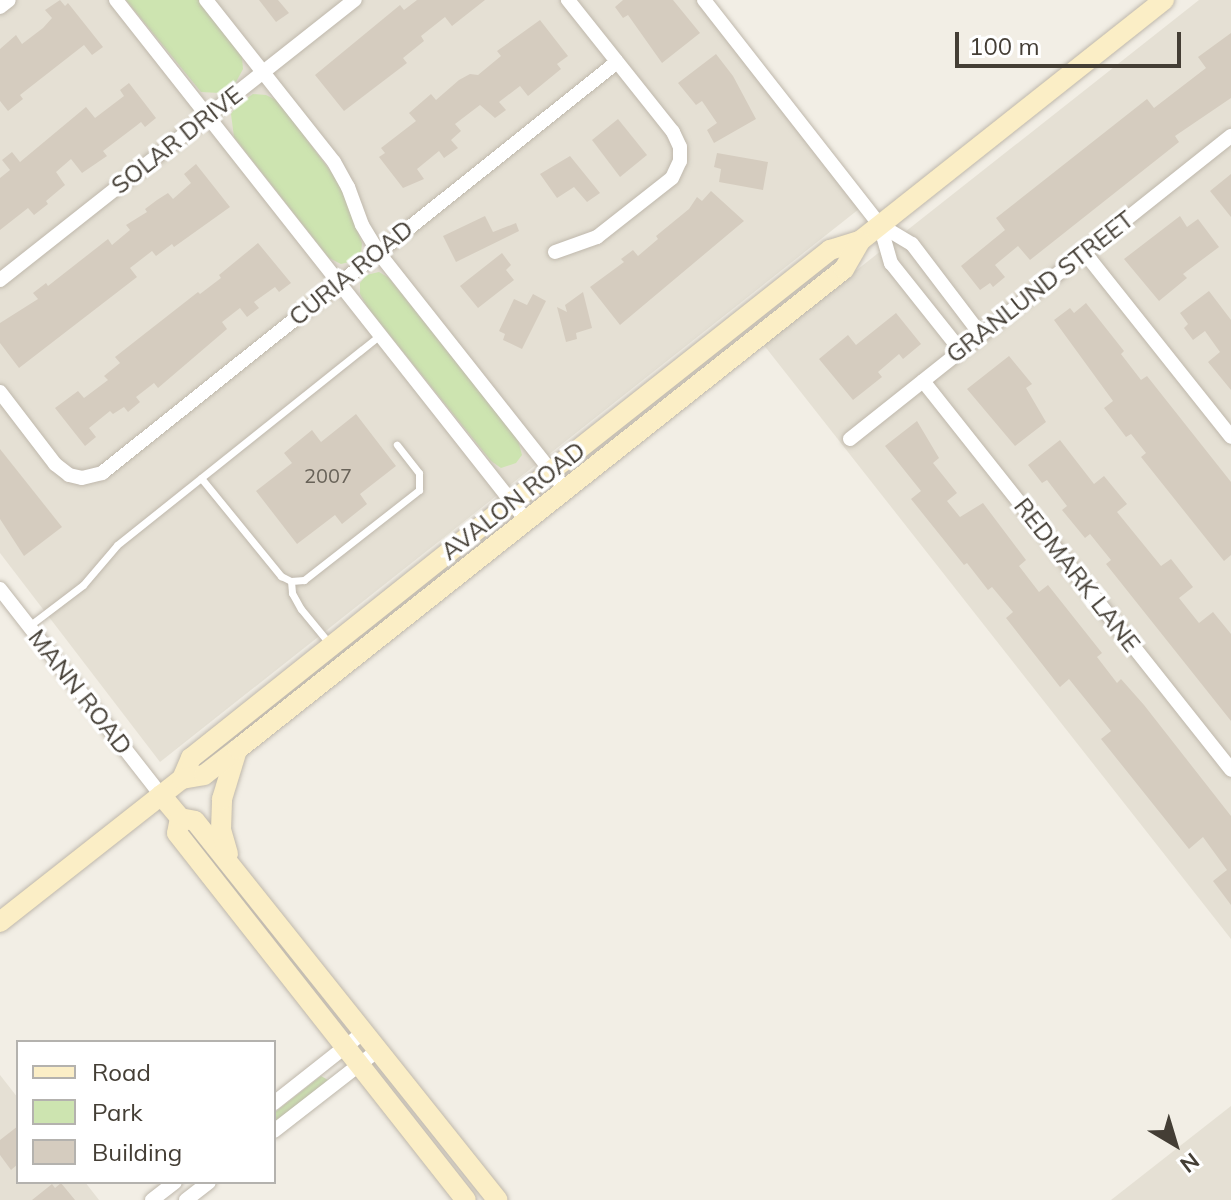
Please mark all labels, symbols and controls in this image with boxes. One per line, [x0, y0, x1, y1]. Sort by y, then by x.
scale bar [959, 16, 1185, 66]
text: 100 m [969, 31, 1040, 61]
street label: SOLAR DRIVE [106, 80, 248, 200]
street label: GRANLUND STREET [941, 205, 1139, 369]
street label: CURIA ROAD [283, 214, 419, 332]
street label: AVALON ROAD [435, 436, 591, 566]
house number: 2007 [304, 463, 352, 487]
street label: REDMARK LANE [1008, 492, 1146, 658]
street label: MANN ROAD [22, 624, 138, 760]
legend [16, 1040, 276, 1184]
text: Road [92, 1057, 151, 1087]
text: Park [92, 1097, 143, 1127]
north arrow [1135, 1104, 1215, 1184]
text: Building [92, 1137, 182, 1167]
text: N [1175, 1147, 1205, 1179]

